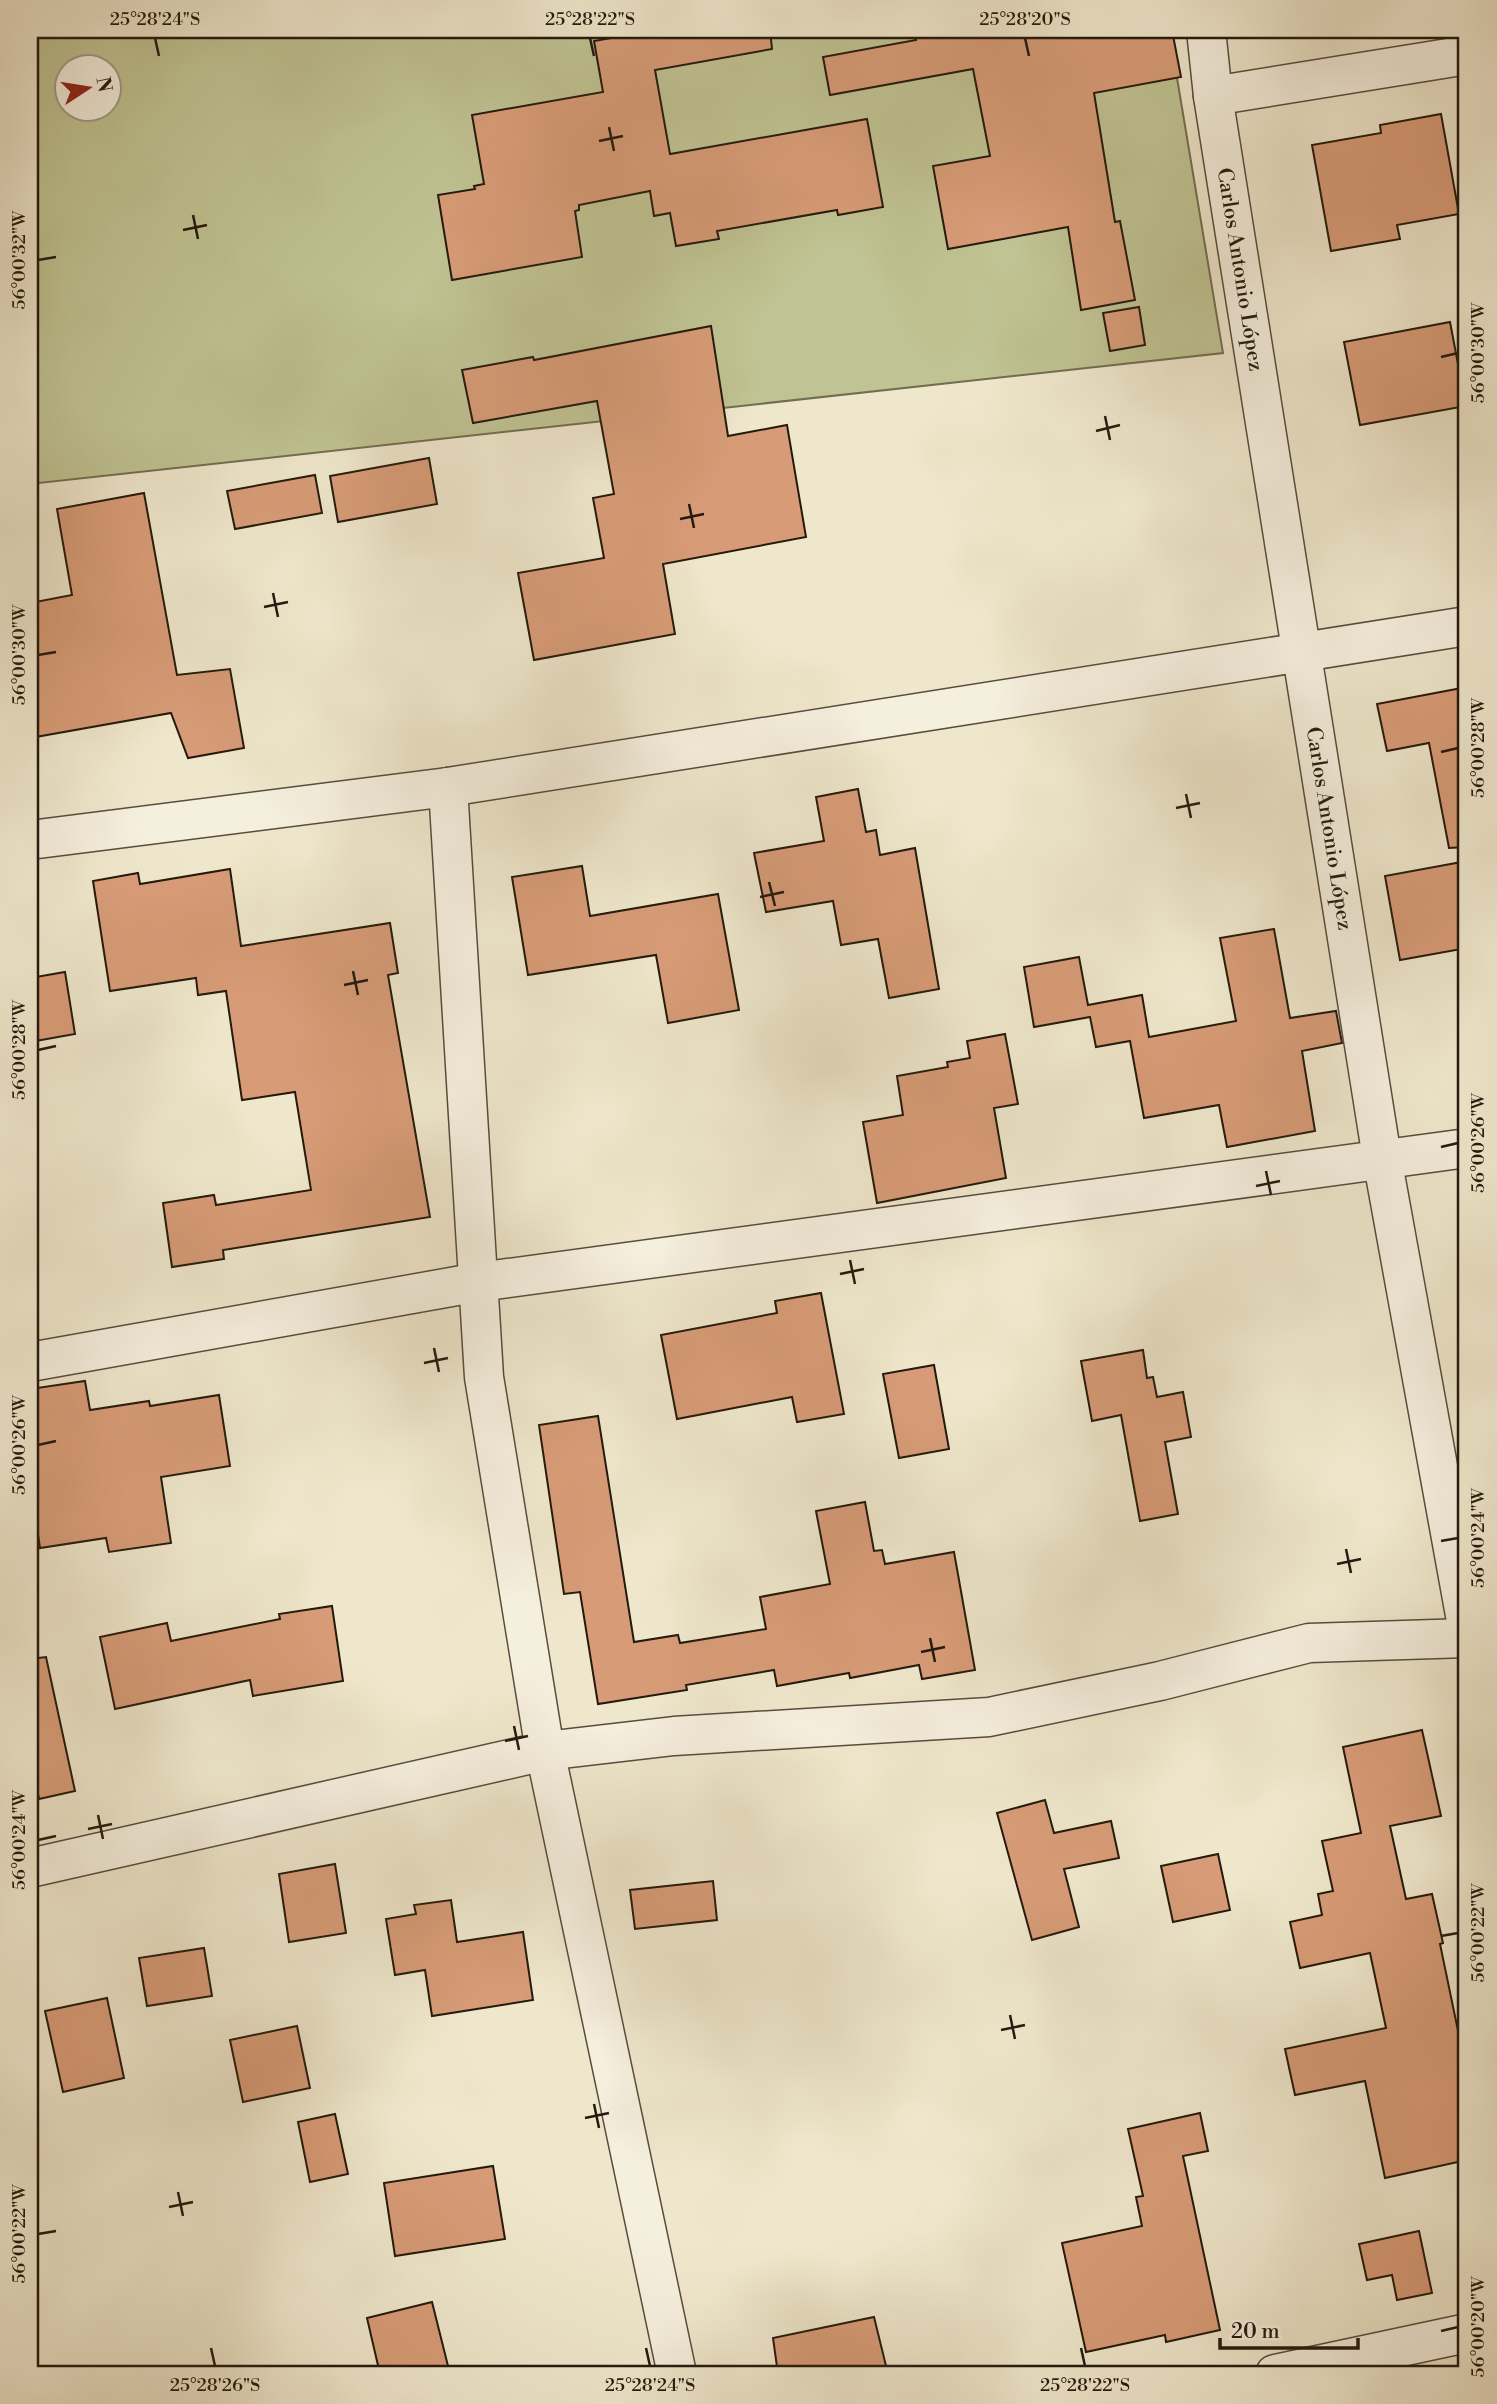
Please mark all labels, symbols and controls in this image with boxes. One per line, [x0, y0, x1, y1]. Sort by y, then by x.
text: 25°28'24"S [110, 8, 200, 31]
text: 25°28'22"S [545, 8, 635, 31]
text: 25°28'20"S [979, 8, 1071, 31]
north arrow [52, 52, 122, 122]
text: N [90, 75, 117, 95]
street label: Carlos Antonio López [1211, 166, 1269, 373]
text: 56°00'32"W [8, 210, 31, 309]
text: 56°00'30"W [1467, 302, 1490, 403]
text: 56°00'30"W [8, 604, 31, 705]
text: 56°00'28"W [1467, 697, 1490, 798]
street label: Carlos Antonio López [1300, 725, 1358, 932]
text: 56°00'28"W [8, 999, 31, 1100]
text: 56°00'26"W [1467, 1092, 1490, 1193]
text: 56°00'26"W [8, 1394, 31, 1495]
text: 56°00'24"W [1467, 1487, 1490, 1588]
text: 56°00'24"W [8, 1789, 31, 1890]
text: 56°00'22"W [1467, 1883, 1490, 1983]
text: 56°00'22"W [8, 2184, 31, 2284]
text: 56°00'20"W [1467, 2276, 1490, 2377]
scale bar [1220, 2306, 1359, 2350]
text: 20 m [1231, 2319, 1280, 2345]
text: 25°28'26"S [170, 2374, 260, 2397]
text: 25°28'24"S [605, 2374, 695, 2397]
text: 25°28'22"S [1040, 2374, 1130, 2397]

